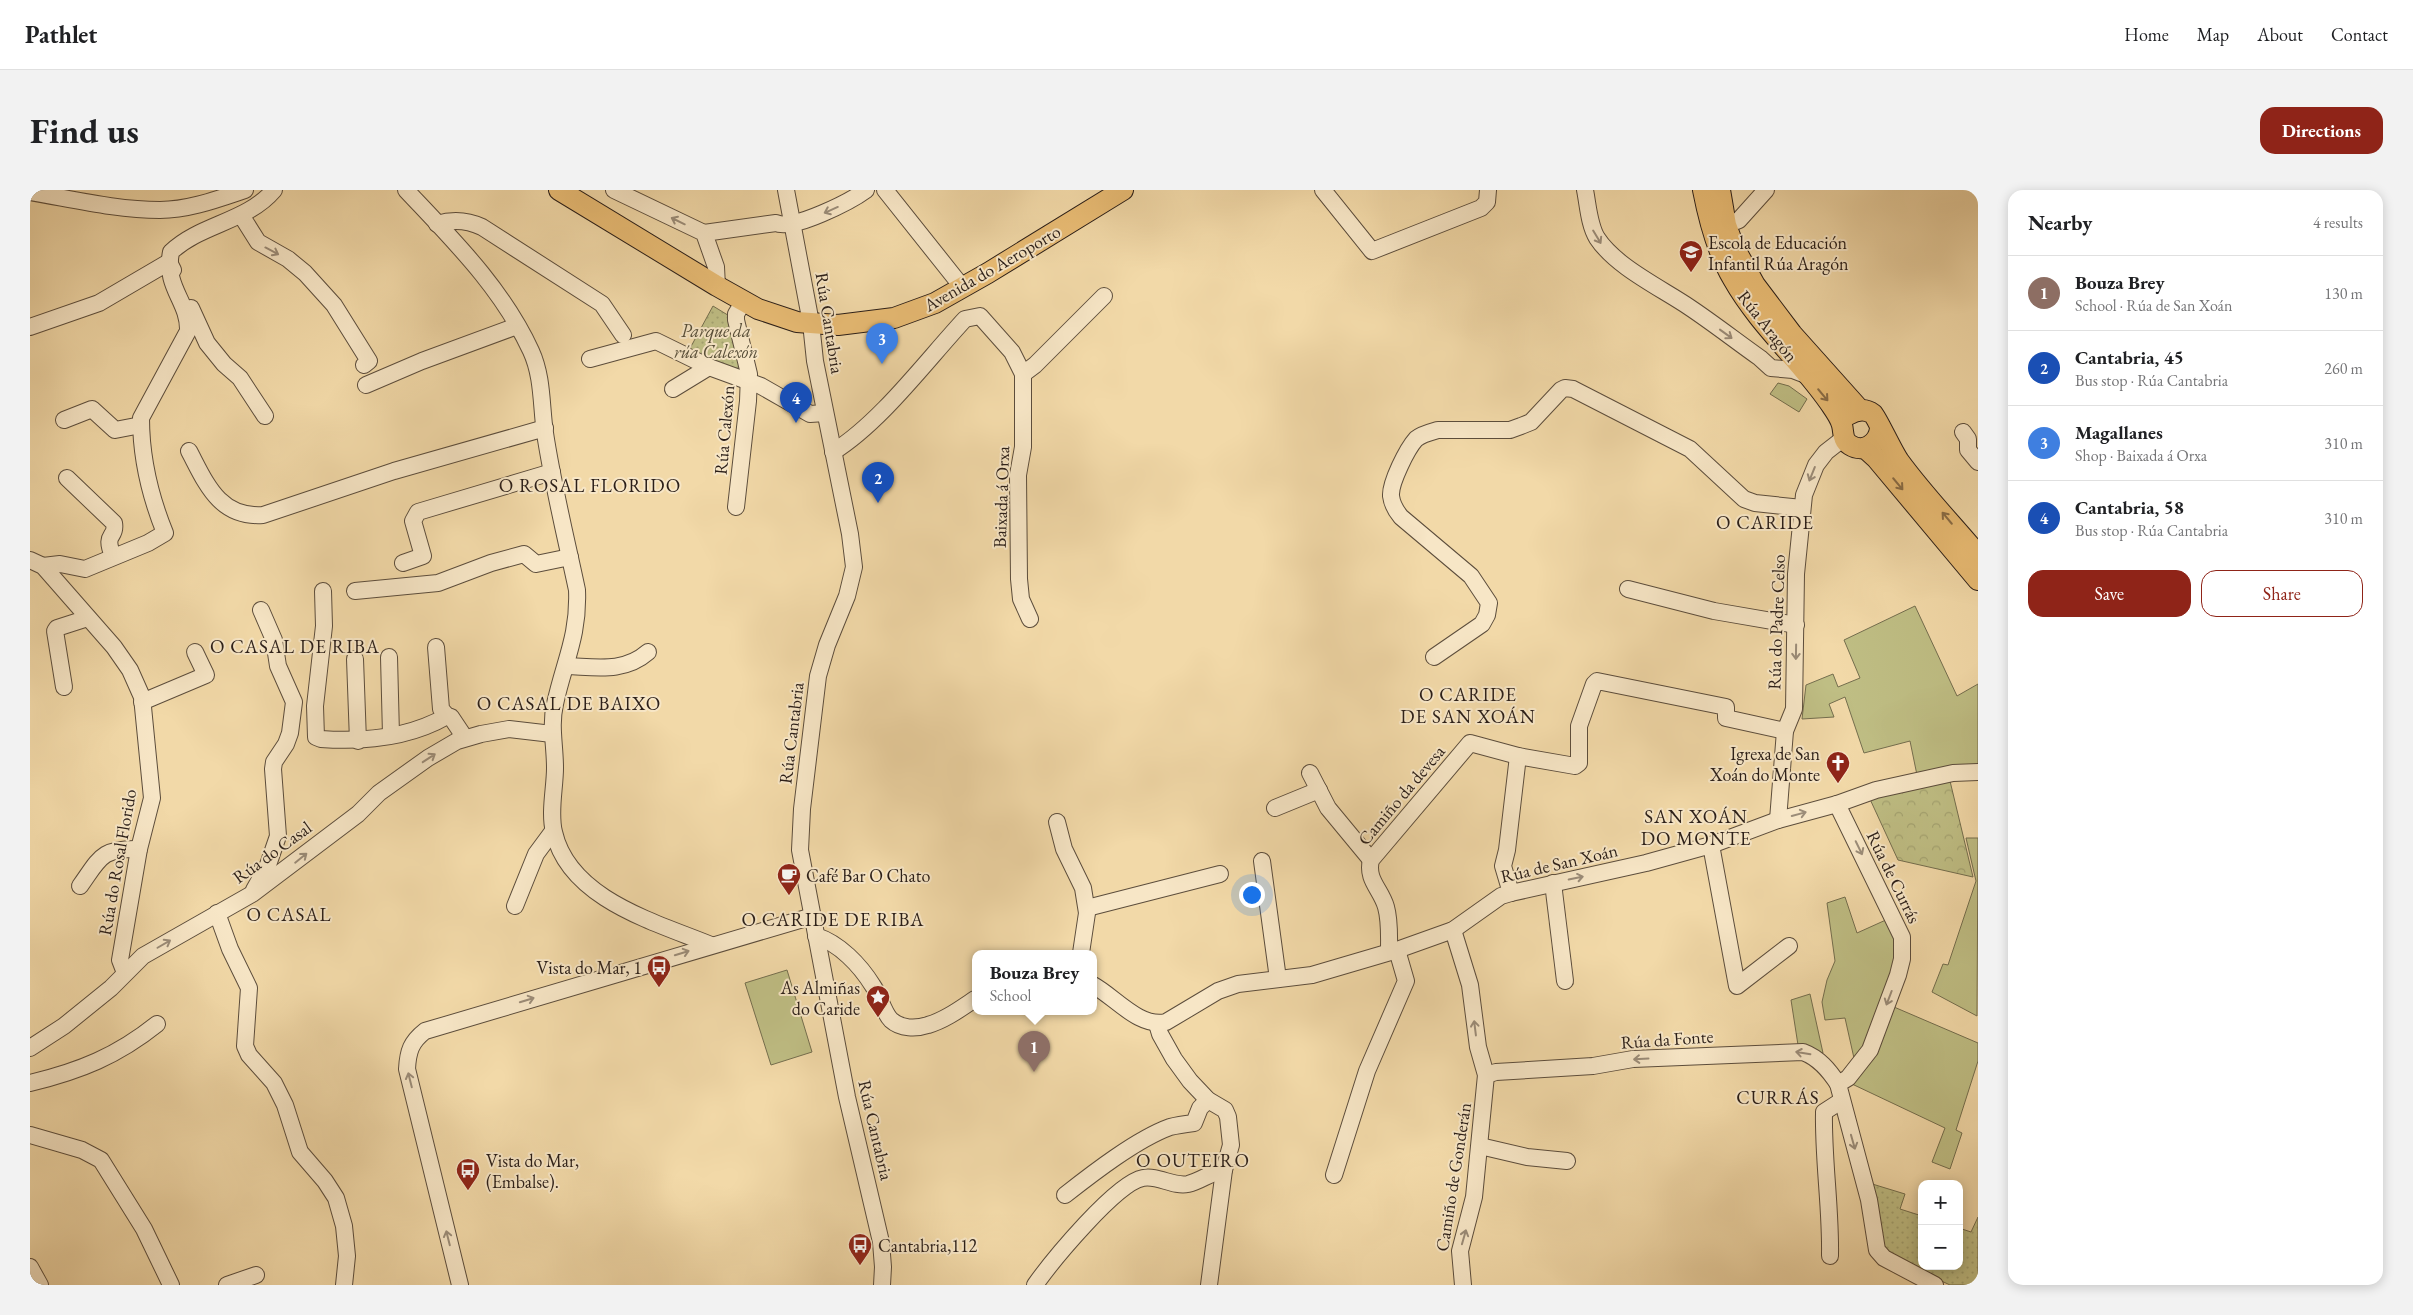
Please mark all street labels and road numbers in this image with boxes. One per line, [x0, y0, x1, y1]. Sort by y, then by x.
street label: Avenida do Aeroporto [919, 219, 1065, 317]
street label: Rúa Cantabria [811, 271, 849, 376]
street label: Rúa Aragón [1733, 285, 1804, 367]
street label: Rúa Calexón [709, 384, 739, 476]
street label: Baixada á Orxa [988, 445, 1014, 548]
street label: Rúa do Padre Celso [1762, 554, 1790, 690]
street label: Rúa Cantabria [773, 680, 809, 785]
street label: Camiño da devesa [1352, 740, 1450, 850]
street label: Rúa do Rosal Florido [93, 787, 141, 937]
street label: Rúa do Casal [228, 816, 316, 888]
street label: Rúa de Currás [1862, 827, 1926, 927]
street label: Rúa de San Xoán [1498, 838, 1620, 888]
street label: Rúa da Fonte [1620, 1024, 1714, 1054]
street label: Rúa Cantabria [853, 1078, 899, 1183]
street label: Camiño de Gonderán [1430, 1100, 1476, 1253]

